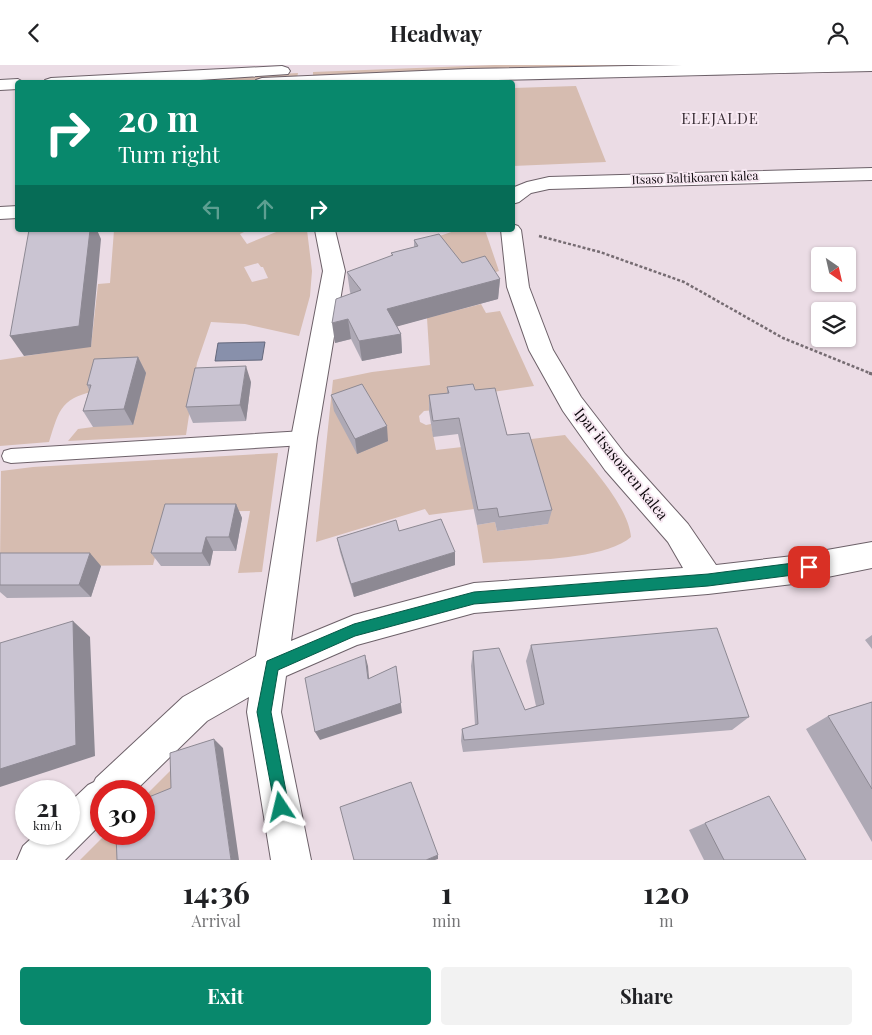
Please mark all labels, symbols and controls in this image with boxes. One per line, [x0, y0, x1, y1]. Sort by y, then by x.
text: Headway [390, 18, 482, 48]
icon: back [20, 19, 48, 47]
icon: person [824, 19, 852, 47]
text: 20 m [118, 94, 199, 141]
icon: right [35, 100, 100, 165]
district label: ELEJALDE [681, 108, 759, 128]
text: Turn right [118, 139, 220, 169]
street label: Itsaso Baltikoaren kalea [631, 167, 759, 187]
icon: left [198, 195, 226, 223]
icon: ahead [251, 195, 279, 223]
icon: right [304, 195, 332, 223]
north arrow [811, 247, 856, 293]
map controls [811, 247, 856, 347]
button: layers [811, 302, 856, 347]
street label: Ipar itsasoaren kalea [570, 403, 673, 524]
pin [788, 546, 830, 588]
icon: arrive [795, 553, 823, 581]
speed limit sign: 30 [90, 780, 155, 845]
position arrow [254, 780, 306, 832]
text: 21 [36, 790, 59, 823]
text: km/h [33, 817, 62, 833]
text: 14:36 [182, 872, 250, 912]
text: 1 [441, 872, 452, 912]
text: 120 [643, 872, 690, 912]
text: Arrival [191, 910, 241, 931]
text: min [432, 910, 461, 931]
text: m [659, 910, 673, 931]
button: Exit [20, 967, 431, 1025]
button: Share [441, 967, 852, 1025]

